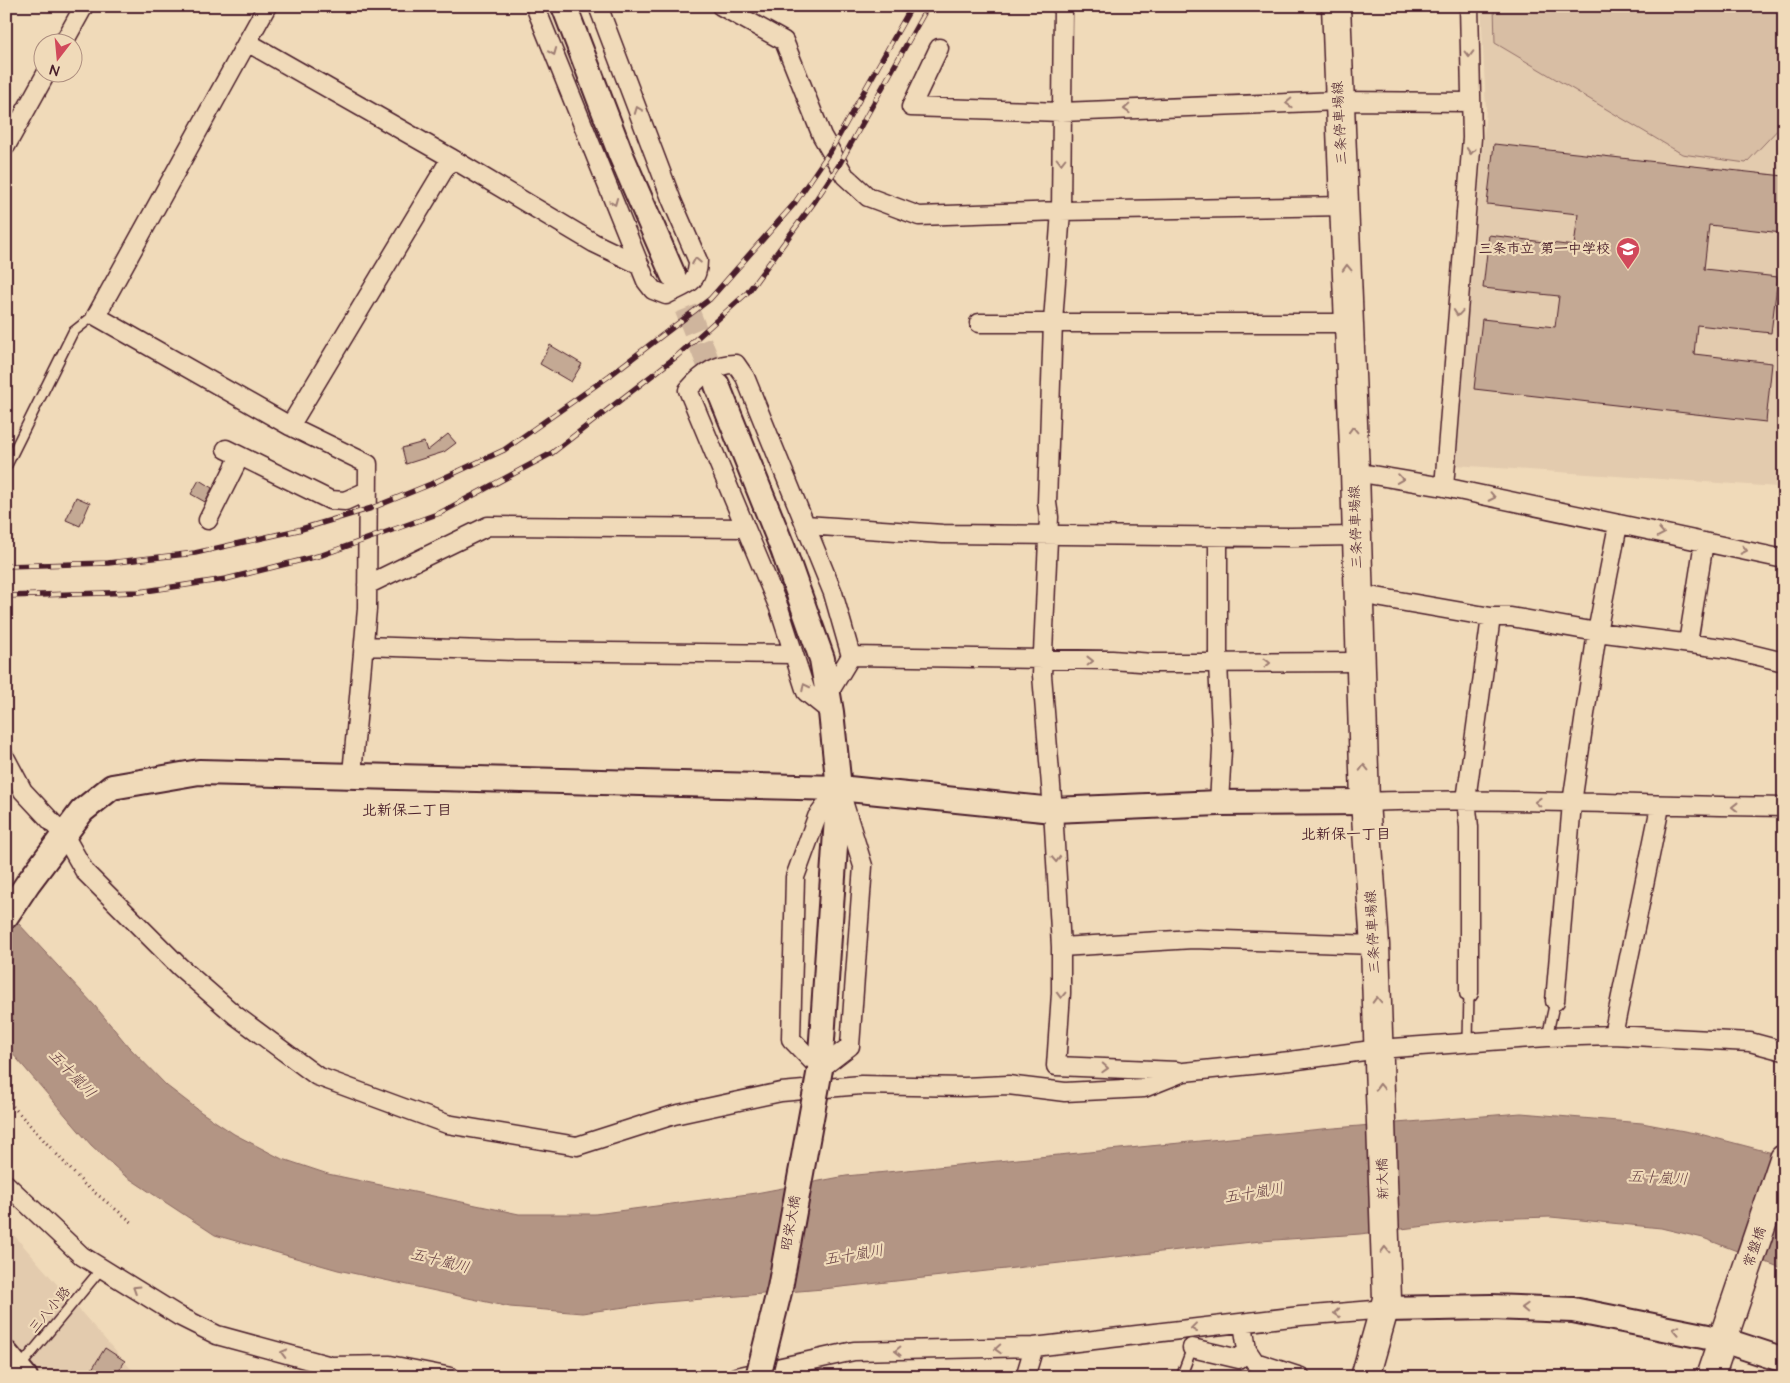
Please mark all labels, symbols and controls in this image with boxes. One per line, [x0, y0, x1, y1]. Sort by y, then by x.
north arrow [32, 32, 82, 82]
one-way arrow [547, 47, 557, 55]
one-way arrow [1464, 50, 1474, 58]
text: N [48, 59, 62, 80]
street label: 三条停車場線 [1328, 81, 1352, 165]
one-way arrow [1285, 97, 1293, 108]
one-way arrow [1123, 104, 1131, 115]
one-way arrow [634, 106, 644, 115]
one-way arrow [1466, 147, 1477, 155]
one-way arrow [1056, 158, 1066, 165]
one-way arrow [608, 197, 618, 206]
school or university icon: 三条市立 第一中学校 [1615, 236, 1641, 270]
place label: 三条市立 第一中学校 [1478, 239, 1610, 259]
one-way arrow [692, 257, 702, 266]
one-way arrow [1342, 264, 1352, 272]
one-way arrow [1453, 309, 1464, 317]
one-way arrow [1348, 426, 1358, 434]
one-way arrow [1395, 474, 1404, 484]
street label: 三条停車場線 [1345, 485, 1367, 569]
one-way arrow [1488, 491, 1497, 502]
one-way arrow [1656, 527, 1665, 538]
one-way arrow [1740, 544, 1748, 555]
one-way arrow [1087, 656, 1095, 666]
one-way arrow [1264, 658, 1271, 668]
one-way arrow [802, 683, 812, 692]
one-way arrow [1359, 763, 1369, 771]
one-way arrow [1533, 797, 1541, 807]
district label: 北新保二丁目 [362, 800, 452, 821]
one-way arrow [1731, 802, 1738, 812]
district label: 北新保一丁目 [1301, 824, 1391, 845]
one-way arrow [1051, 855, 1062, 863]
street label: 三条停車場線 [1361, 890, 1385, 974]
one-way arrow [1056, 992, 1066, 1000]
one-way arrow [1371, 996, 1382, 1004]
water label: 五十嵐川 [44, 1045, 100, 1103]
one-way arrow [1101, 1062, 1109, 1073]
one-way arrow [1375, 1083, 1385, 1091]
street label: 新大橋 [1372, 1158, 1394, 1200]
water label: 五十嵐川 [1627, 1166, 1689, 1190]
water label: 五十嵐川 [1223, 1178, 1285, 1208]
street label: 昭栄大橋 [776, 1194, 806, 1252]
street label: 常盤橋 [1739, 1224, 1771, 1270]
water label: 五十嵐川 [823, 1240, 885, 1270]
water label: 五十嵐川 [408, 1244, 472, 1278]
one-way arrow [1380, 1246, 1390, 1254]
street label: 三八小路 [24, 1282, 76, 1338]
one-way arrow [132, 1286, 141, 1296]
one-way arrow [1520, 1303, 1528, 1314]
one-way arrow [1333, 1307, 1341, 1318]
one-way arrow [1190, 1322, 1198, 1333]
one-way arrow [1671, 1325, 1680, 1336]
one-way arrow [993, 1344, 1001, 1355]
one-way arrow [894, 1346, 902, 1356]
one-way arrow [280, 1349, 288, 1359]

